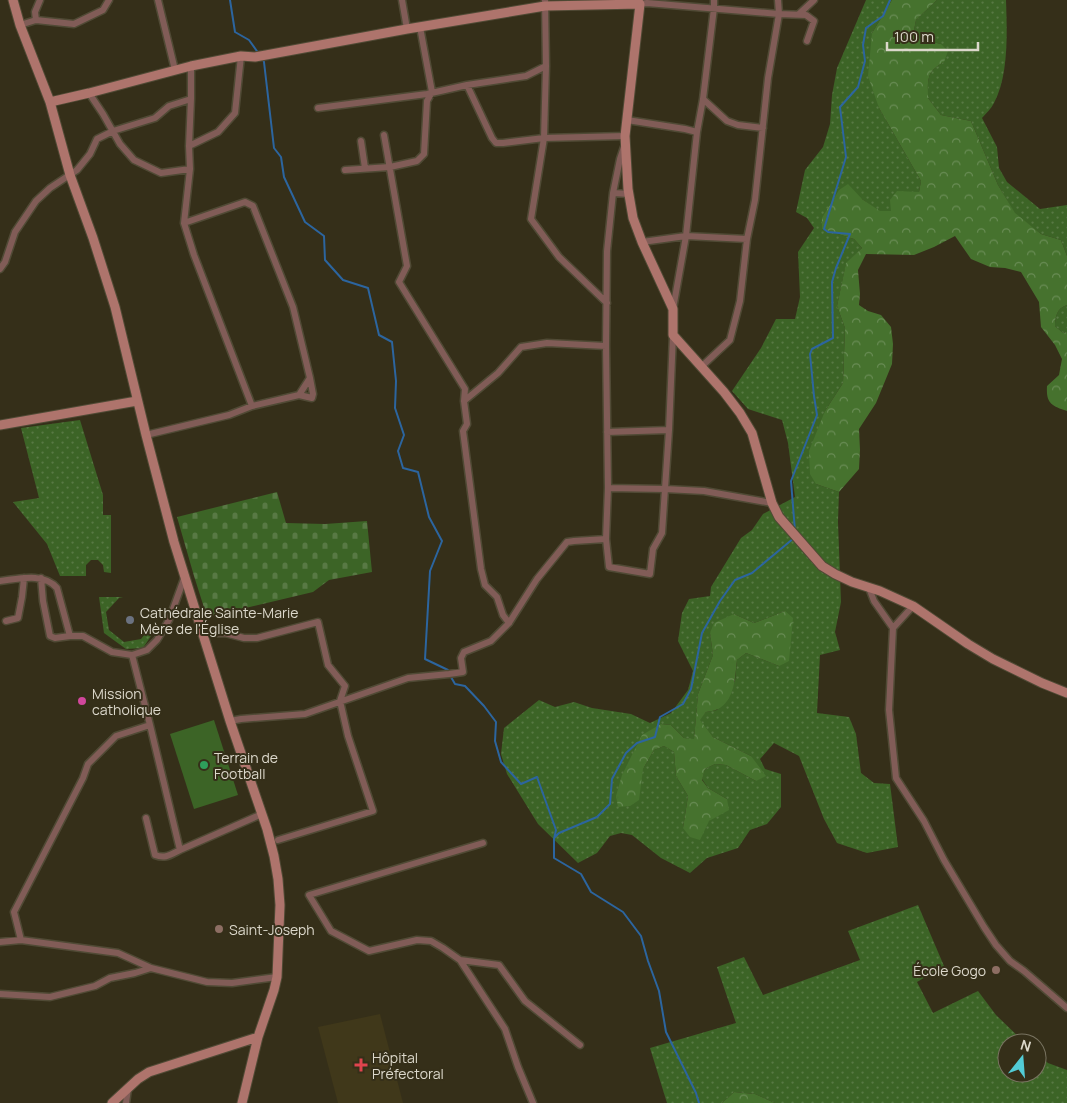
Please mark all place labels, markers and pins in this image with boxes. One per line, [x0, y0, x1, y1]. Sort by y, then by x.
place label: Cathédrale Sainte-Marie Mère de l'Église [140, 603, 298, 638]
marker: Cathédrale Sainte-Marie Mère de l'Église [124, 614, 136, 626]
place label: Mission catholique [92, 684, 161, 719]
marker: Mission catholique [76, 695, 88, 707]
place label: Terrain de Football [214, 748, 278, 783]
marker: Terrain de Football [198, 759, 210, 771]
place label: Saint-Joseph [229, 920, 315, 939]
marker: Saint-Joseph [213, 923, 225, 935]
place label: École Gogo [913, 961, 986, 980]
marker: École Gogo [990, 964, 1002, 976]
place label: Hôpital Préfectoral [372, 1048, 444, 1083]
marker: Hôpital Préfectoral [354, 1058, 368, 1072]

